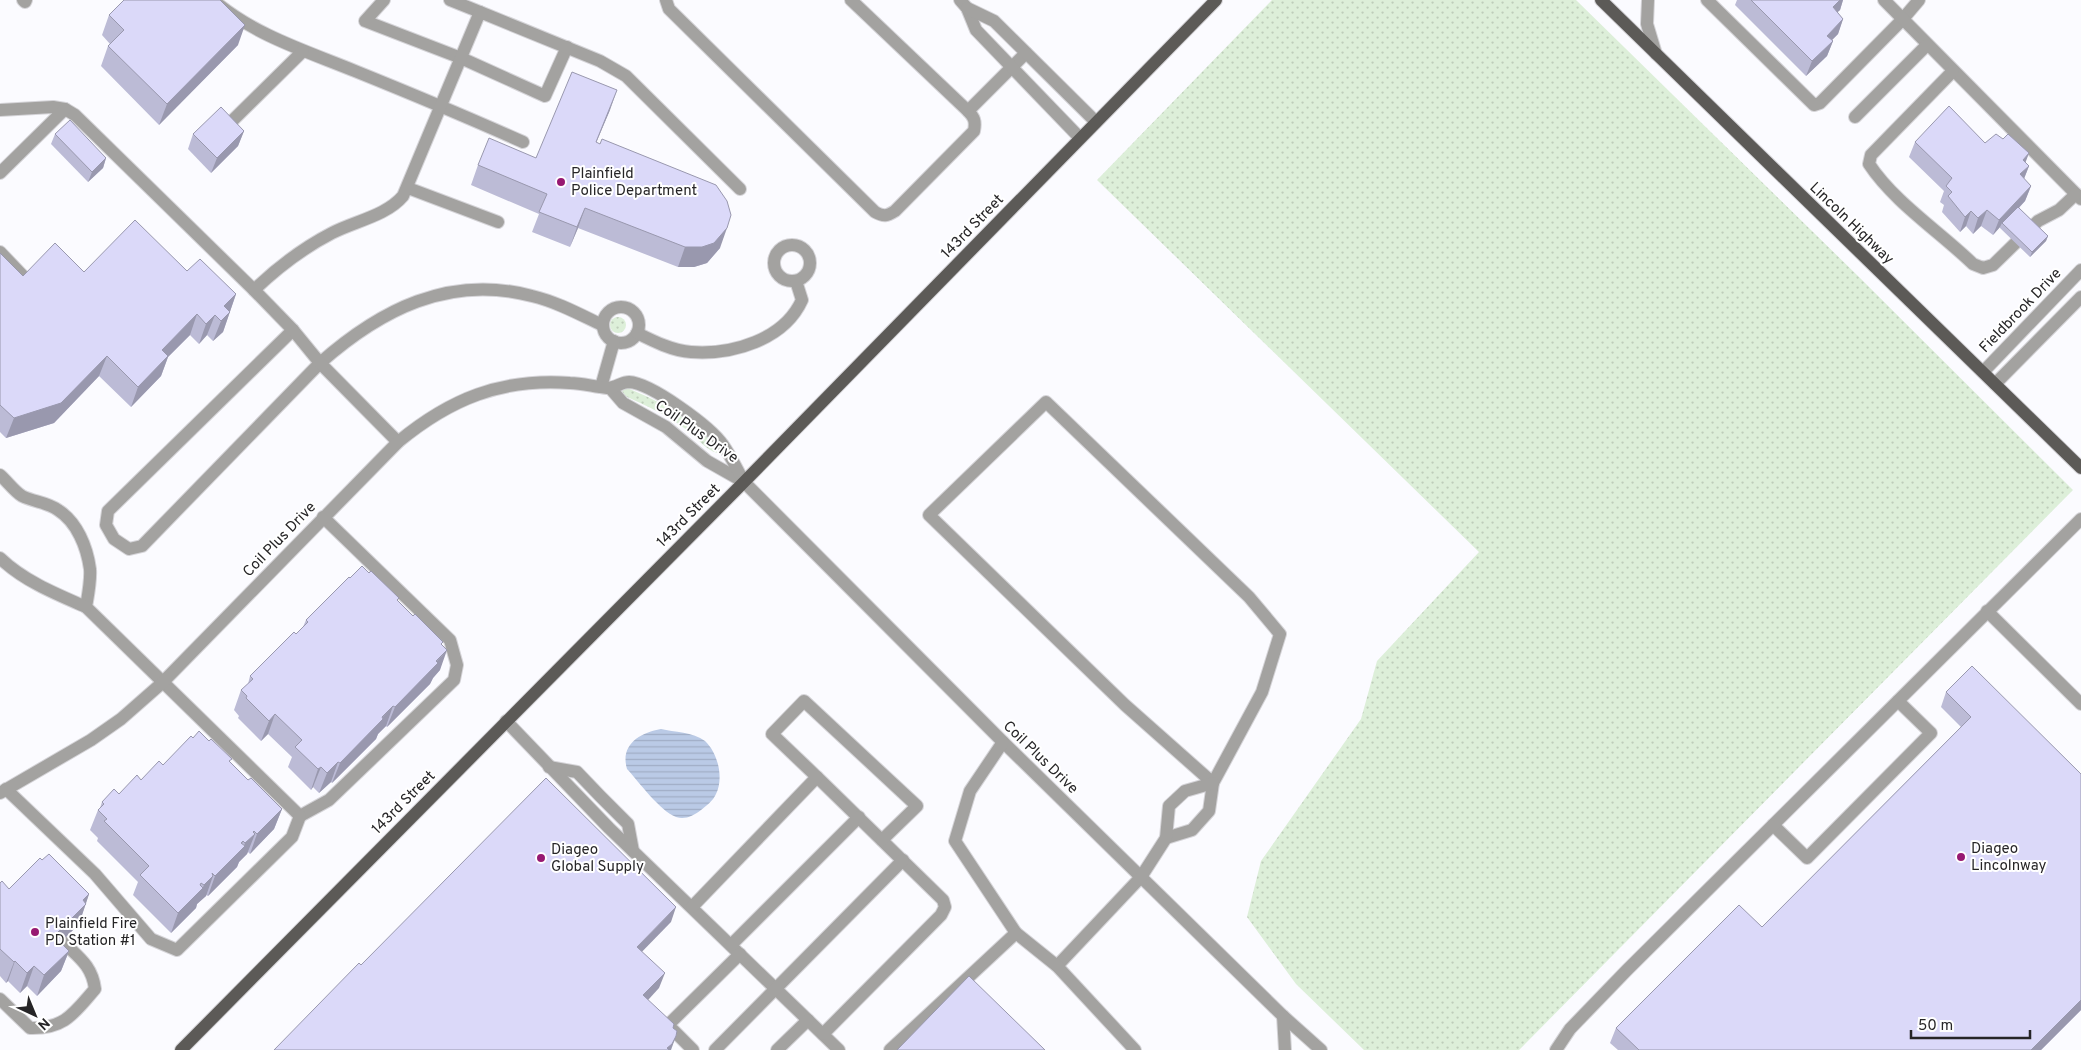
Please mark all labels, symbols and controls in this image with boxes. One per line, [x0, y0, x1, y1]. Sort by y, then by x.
place label: Plainfield Police Department [571, 165, 697, 201]
marker: Plainfield Police Department [555, 176, 567, 188]
street label: Lincoln Highway [1805, 179, 1897, 269]
street label: 143rd Street [938, 191, 1009, 263]
street label: Fieldbrook Drive [1976, 265, 2066, 357]
street label: Coil Plus Drive [651, 397, 741, 468]
street label: 143rd Street [653, 480, 725, 552]
street label: Coil Plus Drive [239, 498, 321, 582]
street label: Coil Plus Drive [998, 717, 1082, 799]
street label: 143rd Street [368, 767, 440, 839]
place label: Diageo Lincolnway [1971, 840, 2047, 876]
place label: Diageo Global Supply [551, 841, 644, 877]
marker: Diageo Lincolnway [1955, 851, 1967, 863]
marker: Diageo Global Supply [535, 852, 547, 864]
place label: Plainfield Fire PD Station #1 [45, 915, 137, 951]
marker: Plainfield Fire PD Station #1 [29, 926, 41, 938]
north arrow [10, 990, 60, 1040]
scale bar [1911, 1008, 2030, 1040]
text: N [33, 1014, 53, 1033]
text: 50 m [1918, 1017, 1953, 1036]

